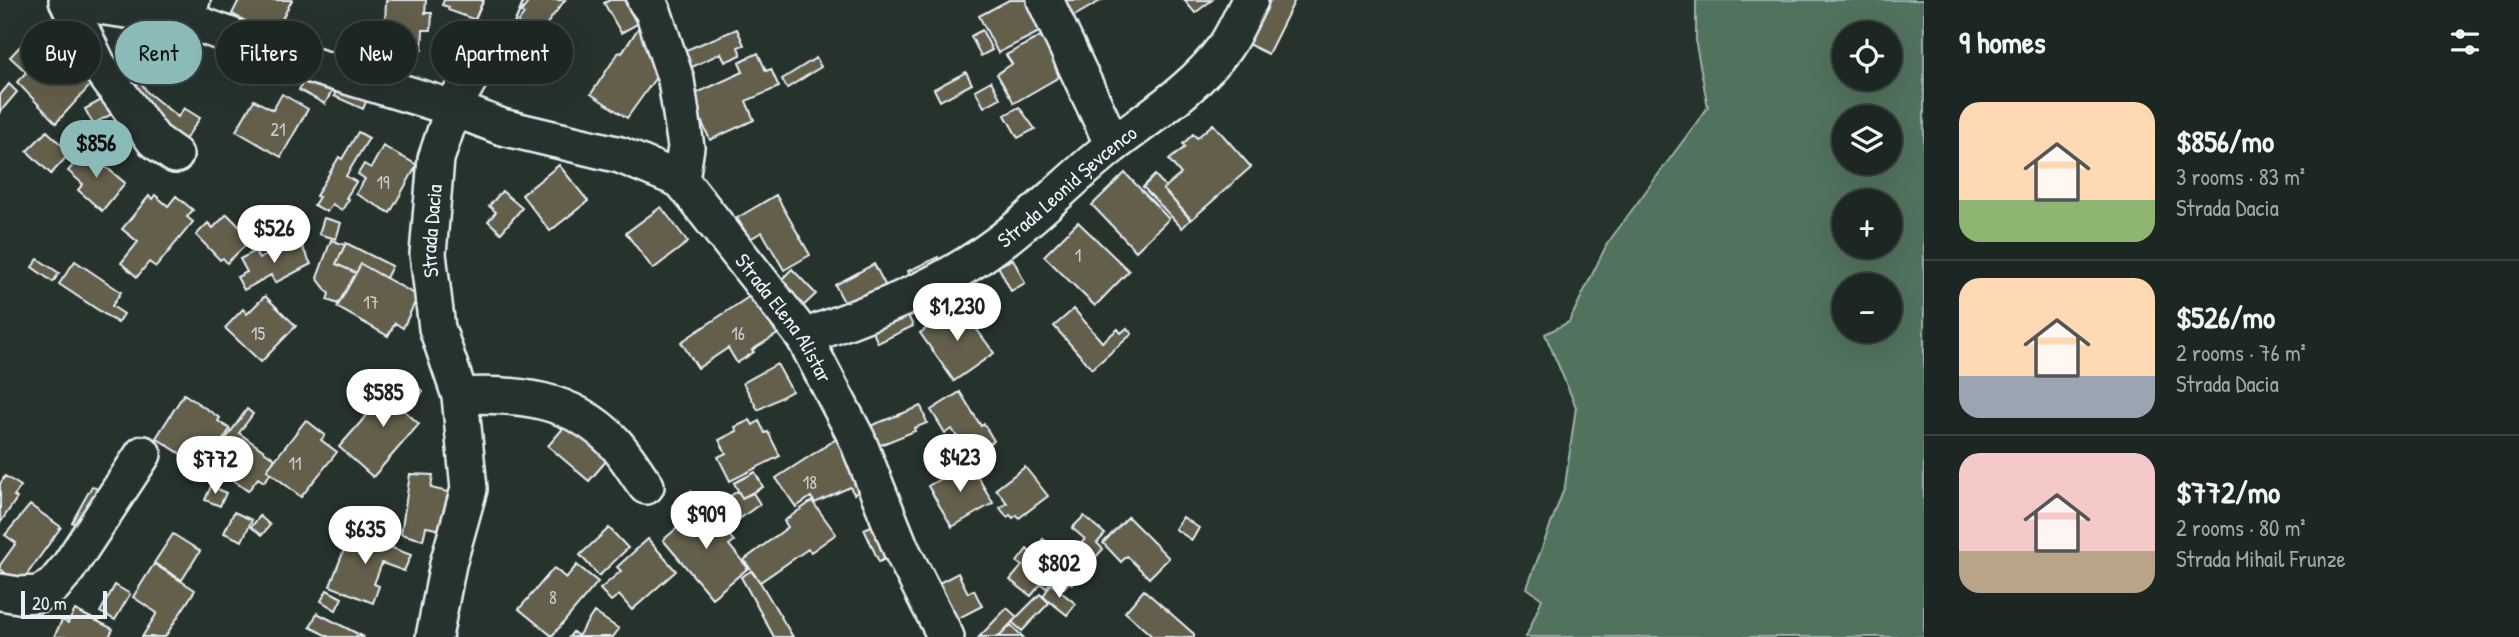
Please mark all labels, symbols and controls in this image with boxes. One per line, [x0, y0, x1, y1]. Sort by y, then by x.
chip: Buy [21, 21, 101, 84]
chip: Rent [115, 21, 202, 84]
chip: Filters [216, 21, 322, 84]
chip: New [336, 21, 417, 84]
chip: Apartment [431, 21, 573, 84]
map controls [1832, 21, 1902, 343]
button: locate [1832, 21, 1902, 91]
text: 9 homes [1959, 22, 2046, 62]
icon: filters [2446, 23, 2484, 61]
button: layers [1832, 105, 1902, 175]
house number: 21 [271, 117, 285, 142]
street label: Strada Leonid Șevcenco [991, 118, 1142, 254]
pin: $856 [55, 120, 137, 180]
text: $856/mo [2176, 121, 2274, 161]
text: $856 [76, 127, 116, 158]
icon: home [2015, 130, 2099, 214]
text: 3 rooms · 83 m² [2176, 161, 2305, 192]
house number: 19 [376, 170, 390, 195]
street label: Strada Dacia [413, 183, 448, 279]
button: + [1832, 189, 1902, 259]
text: Strada Dacia [2176, 192, 2279, 223]
pin: $526 [233, 205, 315, 265]
text: $526 [253, 212, 295, 243]
house number: 1 [1075, 243, 1081, 268]
street label: Strada Elena Alistar [729, 247, 840, 387]
button: − [1832, 273, 1902, 343]
pin: $1,230 [900, 284, 1014, 343]
house number: 17 [363, 290, 379, 315]
text: $1,230 [929, 290, 985, 321]
text: $526/mo [2176, 297, 2275, 337]
icon: home [2015, 306, 2099, 390]
house number: 15 [251, 321, 265, 346]
house number: 16 [731, 321, 745, 346]
text: 2 rooms · 76 m² [2176, 337, 2306, 368]
text: Strada Dacia [2176, 368, 2279, 399]
pin: $585 [342, 370, 424, 429]
text: $585 [362, 376, 404, 407]
pin: $423 [919, 434, 1001, 494]
pin: $772 [174, 436, 256, 496]
text: $423 [939, 441, 981, 472]
text: $772 [192, 443, 238, 474]
house number: 11 [288, 451, 302, 476]
house number: 18 [803, 470, 817, 495]
text: $772/mo [2176, 472, 2280, 512]
icon: home [2015, 481, 2099, 565]
pin: $909 [665, 491, 747, 551]
text: $909 [687, 498, 725, 529]
pin: $635 [324, 506, 406, 566]
text: 2 rooms · 80 m² [2176, 512, 2306, 543]
text: $635 [345, 513, 385, 544]
pin: $802 [1018, 540, 1100, 600]
text: Strada Mihail Frunze [2176, 543, 2346, 574]
text: $802 [1038, 547, 1080, 578]
house number: 8 [549, 585, 557, 610]
scale bar [21, 588, 107, 620]
text: 20 m [32, 590, 67, 616]

